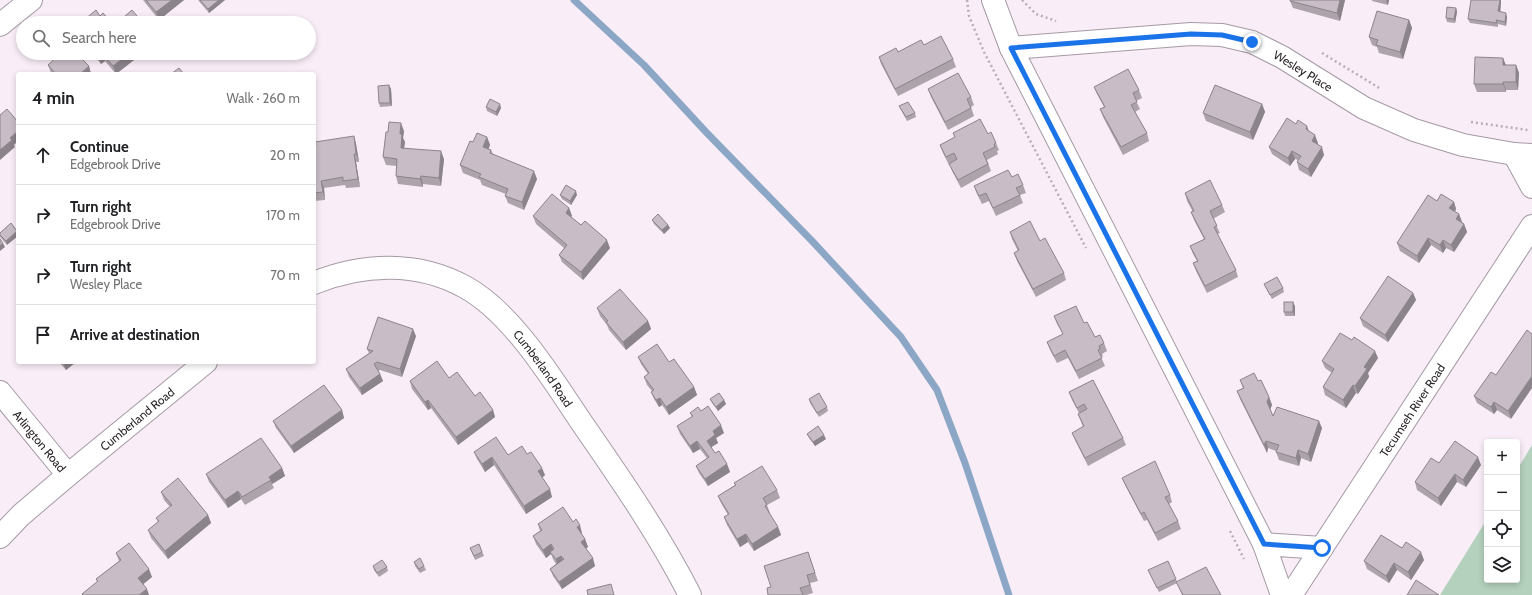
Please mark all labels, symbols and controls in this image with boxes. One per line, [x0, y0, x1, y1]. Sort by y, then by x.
search box [16, 16, 316, 60]
icon: search [30, 27, 52, 49]
text: Search here [62, 29, 137, 47]
route end [1243, 33, 1261, 51]
street label: Wesley Place [1271, 47, 1336, 94]
text: 4 min [32, 88, 75, 108]
text: Walk · 260 m [227, 90, 300, 106]
text: Continue [70, 138, 129, 156]
icon: ahead [32, 144, 54, 166]
text: 20 m [270, 147, 300, 163]
text: Edgebrook Drive [70, 156, 161, 172]
text: Turn right [70, 198, 131, 216]
icon: right [32, 204, 54, 226]
text: 170 m [266, 207, 300, 223]
text: Edgebrook Drive [70, 216, 161, 232]
text: Turn right [70, 258, 131, 276]
icon: right [32, 264, 54, 286]
text: 70 m [270, 267, 300, 283]
text: Wesley Place [70, 276, 142, 292]
icon: arrive [32, 324, 54, 346]
text: Arrive at destination [70, 326, 200, 344]
street label: Cumberland Road [511, 326, 576, 409]
street label: Tecumseh River Road [1376, 360, 1448, 459]
street label: Cumberland Road [97, 384, 177, 453]
street label: Arlington Road [10, 407, 70, 475]
map controls [1484, 439, 1520, 583]
button: + [1484, 439, 1520, 475]
button: − [1484, 475, 1520, 511]
button: locate [1484, 511, 1520, 547]
route start [1313, 539, 1331, 557]
button: layers [1484, 547, 1520, 583]

